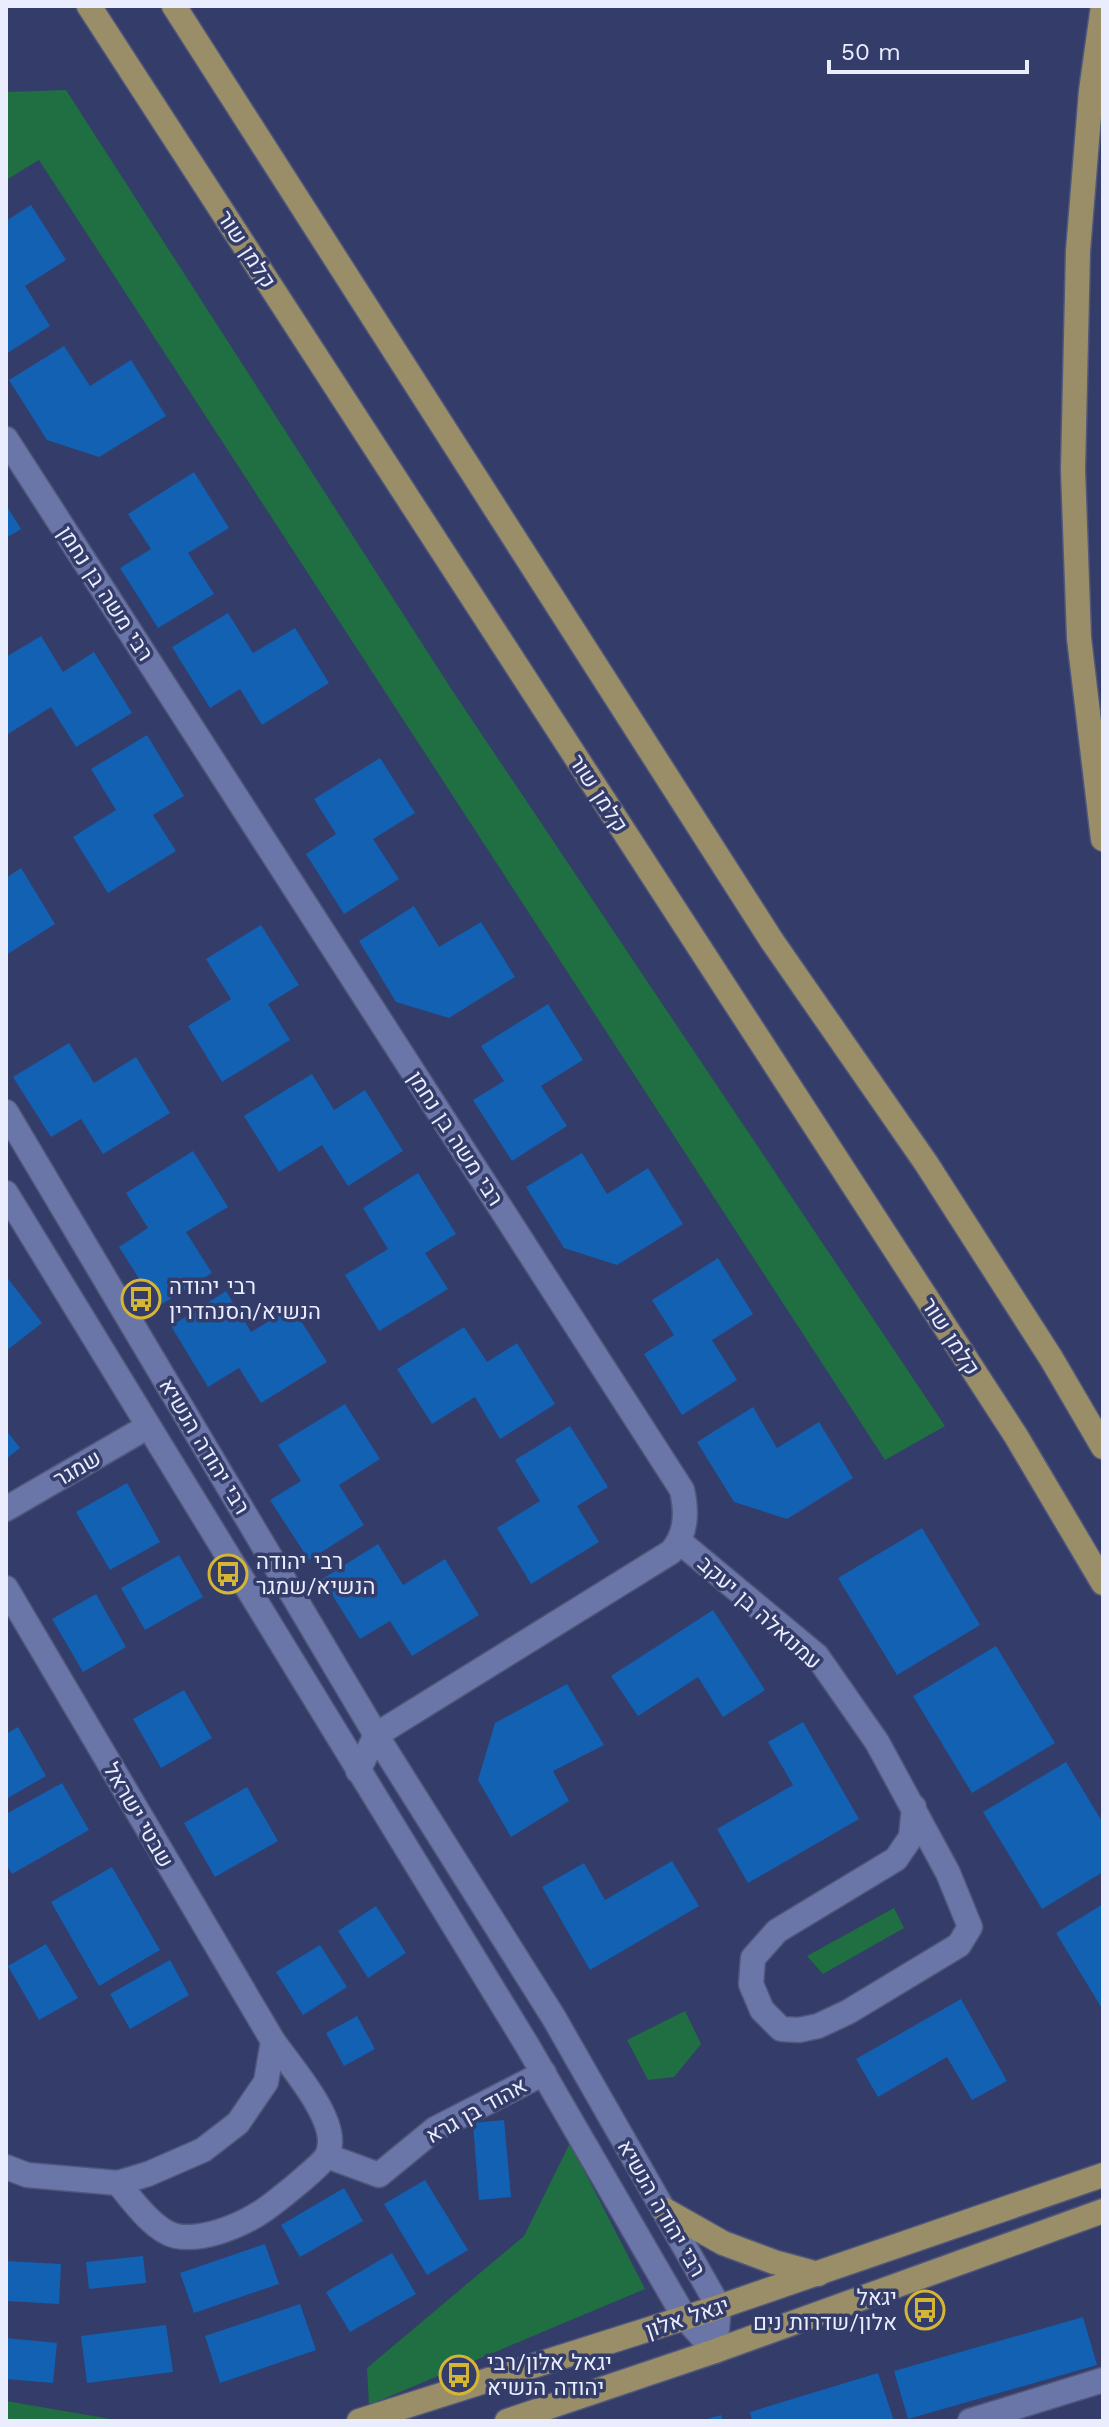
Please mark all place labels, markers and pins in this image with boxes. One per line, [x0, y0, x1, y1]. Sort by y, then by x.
place label: רבי יהודה הנשיא/הסנהדרין [169, 1274, 321, 1324]
bus stop icon: רבי יהודה הנשיא/הסנהדרין [120, 1278, 162, 1320]
place label: רבי יהודה הנשיא/שמגר [256, 1549, 375, 1599]
bus stop icon: רבי יהודה הנשיא/שמגר [207, 1553, 249, 1595]
place label: יגאל אלון/שדרות נים [753, 2285, 897, 2335]
bus stop icon: יגאל אלון/שדרות נים [904, 2289, 946, 2331]
place label: יגאל אלון/רבי יהודה הנשיא [487, 2350, 612, 2400]
bus stop icon: יגאל אלון/רבי יהודה הנשיא [438, 2354, 480, 2396]

